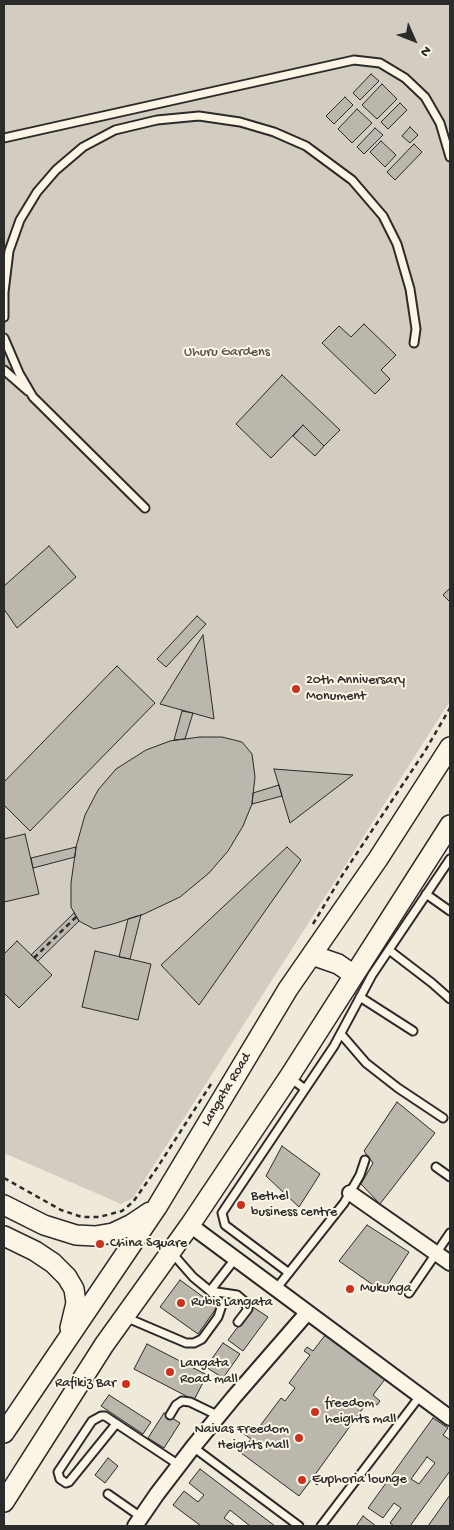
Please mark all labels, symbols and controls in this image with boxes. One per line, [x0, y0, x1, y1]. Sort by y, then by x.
north arrow [389, 15, 439, 65]
text: N [416, 42, 434, 60]
park label: Uhuru Gardens [184, 345, 270, 361]
place label: 20th Anniversary Monument [306, 673, 405, 706]
marker: 20th Anniversary Monument [290, 683, 302, 695]
street label: Langata Road [199, 1050, 255, 1130]
place label: Bethel business centre [251, 1189, 337, 1222]
marker: Bethel business centre [235, 1199, 247, 1211]
place label: China Square [110, 1236, 187, 1252]
marker: China Square [94, 1238, 106, 1250]
place label: Mukunga [360, 1281, 411, 1297]
marker: Mukunga [344, 1283, 356, 1295]
place label: Rubis Langata [191, 1295, 273, 1311]
marker: Rubis Langata [175, 1297, 187, 1309]
place label: Langata Road mall [180, 1356, 238, 1388]
marker: Langata Road mall [164, 1366, 176, 1378]
place label: Rafikiz Bar [55, 1376, 116, 1392]
marker: Rafikiz Bar [120, 1378, 132, 1390]
place label: freedom heights mall [325, 1396, 396, 1428]
marker: freedom heights mall [309, 1406, 321, 1418]
place label: Naivas Freedom Heights Mall [195, 1422, 289, 1454]
marker: Naivas Freedom Heights Mall [293, 1432, 305, 1444]
place label: Euphoria lounge [312, 1472, 407, 1488]
marker: Euphoria lounge [296, 1474, 308, 1486]

